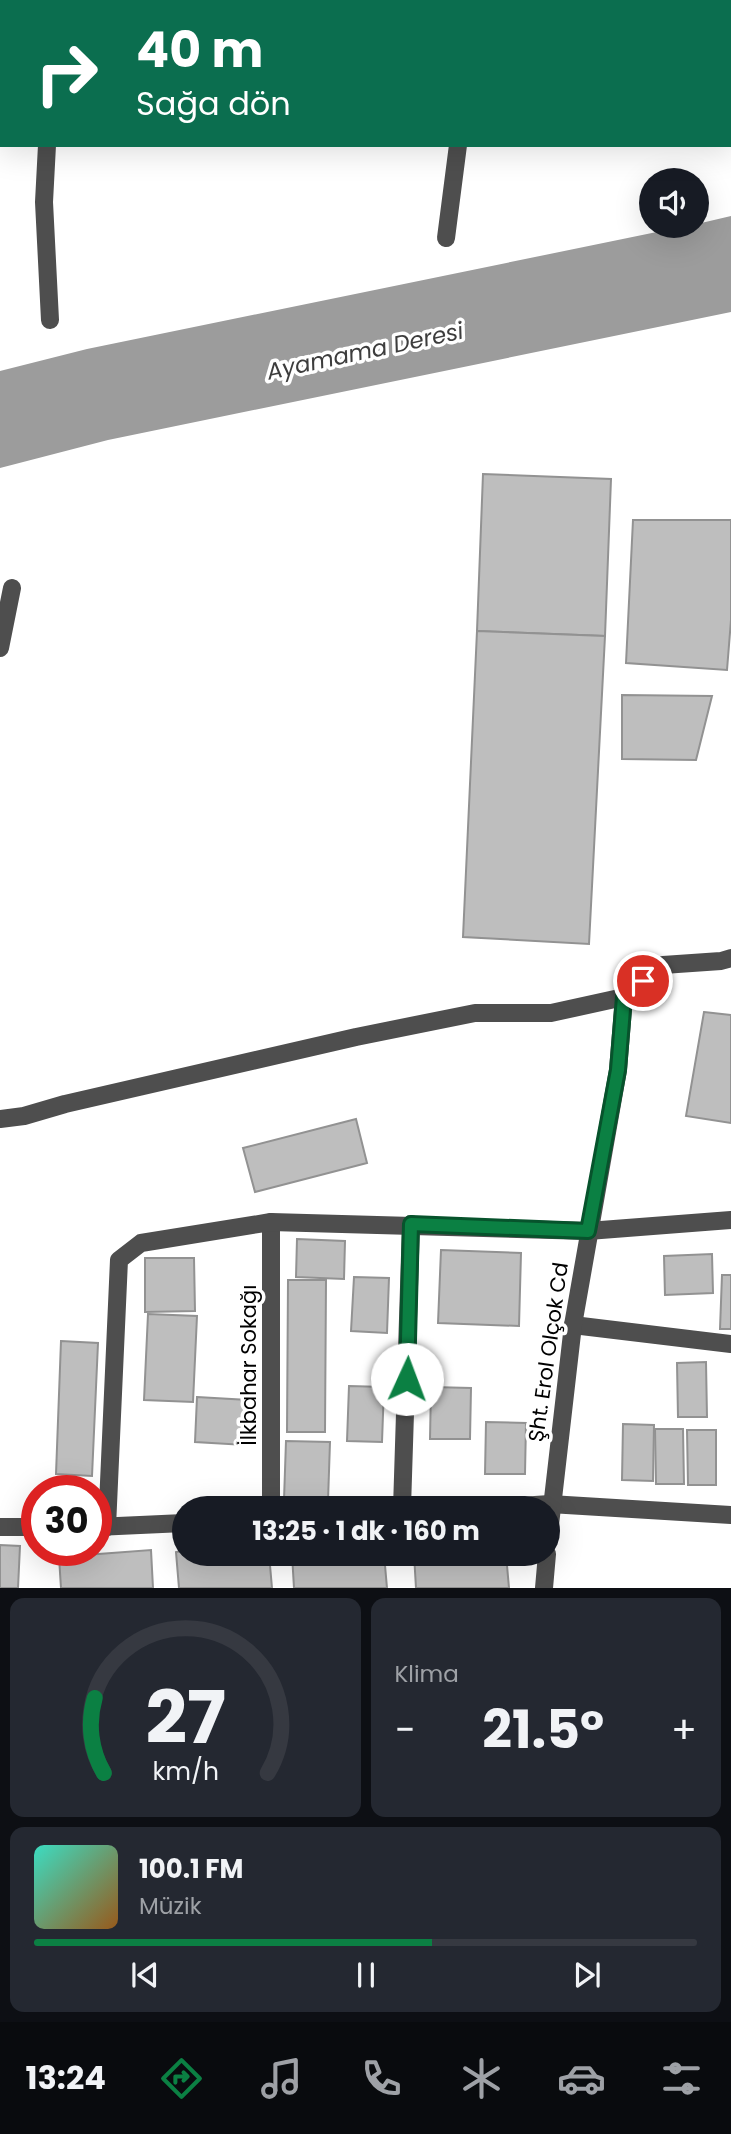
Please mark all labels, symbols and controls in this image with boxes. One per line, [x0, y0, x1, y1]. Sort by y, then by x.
text: 40 m [136, 16, 263, 84]
icon: right [21, 28, 112, 119]
text: Sağa dön [136, 81, 291, 126]
map controls [639, 168, 709, 238]
button: sound [639, 168, 709, 238]
water label: Ayamama Deresi [263, 314, 467, 388]
pin [613, 951, 673, 1011]
icon: arrive [624, 962, 662, 1000]
street label: Şht. Erol Olçok Cd [521, 1260, 575, 1444]
street label: İlkbahar Sokağı [234, 1285, 263, 1445]
position arrow [370, 1342, 444, 1416]
speed limit sign: 30 [21, 1475, 112, 1566]
text: 13:25 · 1 dk · 160 m [252, 1513, 480, 1549]
text: Klima [395, 1658, 459, 1690]
text: 27 [145, 1668, 226, 1769]
text: 21.5° [482, 1693, 604, 1766]
text: − [395, 1703, 415, 1756]
text: + [671, 1703, 697, 1756]
text: km/h [152, 1754, 219, 1789]
text: 100.1 FM [139, 1851, 243, 1887]
text: Müzik [139, 1890, 202, 1922]
icon: previous [126, 1956, 164, 1994]
icon: pause [347, 1956, 385, 1994]
icon: next [568, 1956, 606, 1994]
icon: directions [157, 2054, 206, 2103]
icon: music [257, 2054, 306, 2103]
icon: phone [357, 2054, 406, 2103]
icon: climate [457, 2054, 506, 2103]
icon: car [557, 2054, 606, 2103]
icon: filters [657, 2054, 706, 2103]
text: 13:24 [25, 2055, 106, 2100]

